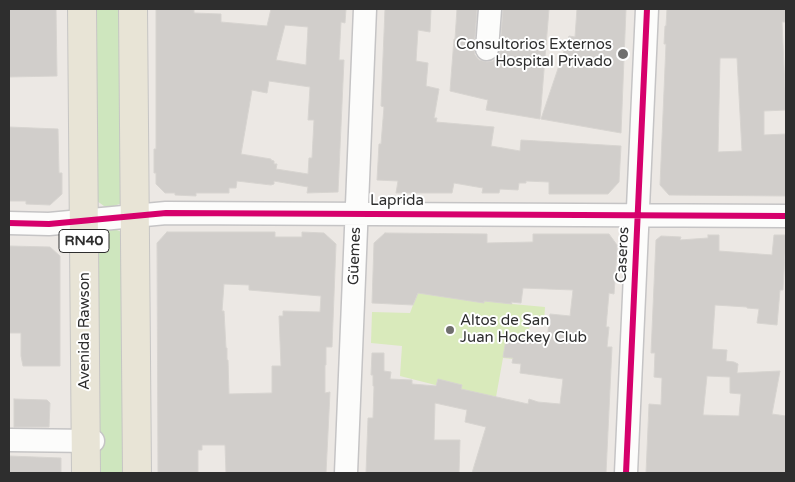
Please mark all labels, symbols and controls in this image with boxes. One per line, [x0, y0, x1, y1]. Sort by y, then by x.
place label: Consultorios Externos Hospital Privado [456, 36, 612, 71]
marker: Consultorios Externos Hospital Privado [616, 47, 630, 61]
street label: Laprida [370, 192, 424, 210]
street label: Güemes [345, 226, 365, 286]
street label: Caseros [613, 226, 633, 284]
road number: RN40 [59, 230, 109, 252]
street label: Avenida Rawson [76, 272, 94, 390]
place label: Altos de San Juan Hockey Club [460, 312, 587, 347]
marker: Altos de San Juan Hockey Club [444, 324, 456, 336]

